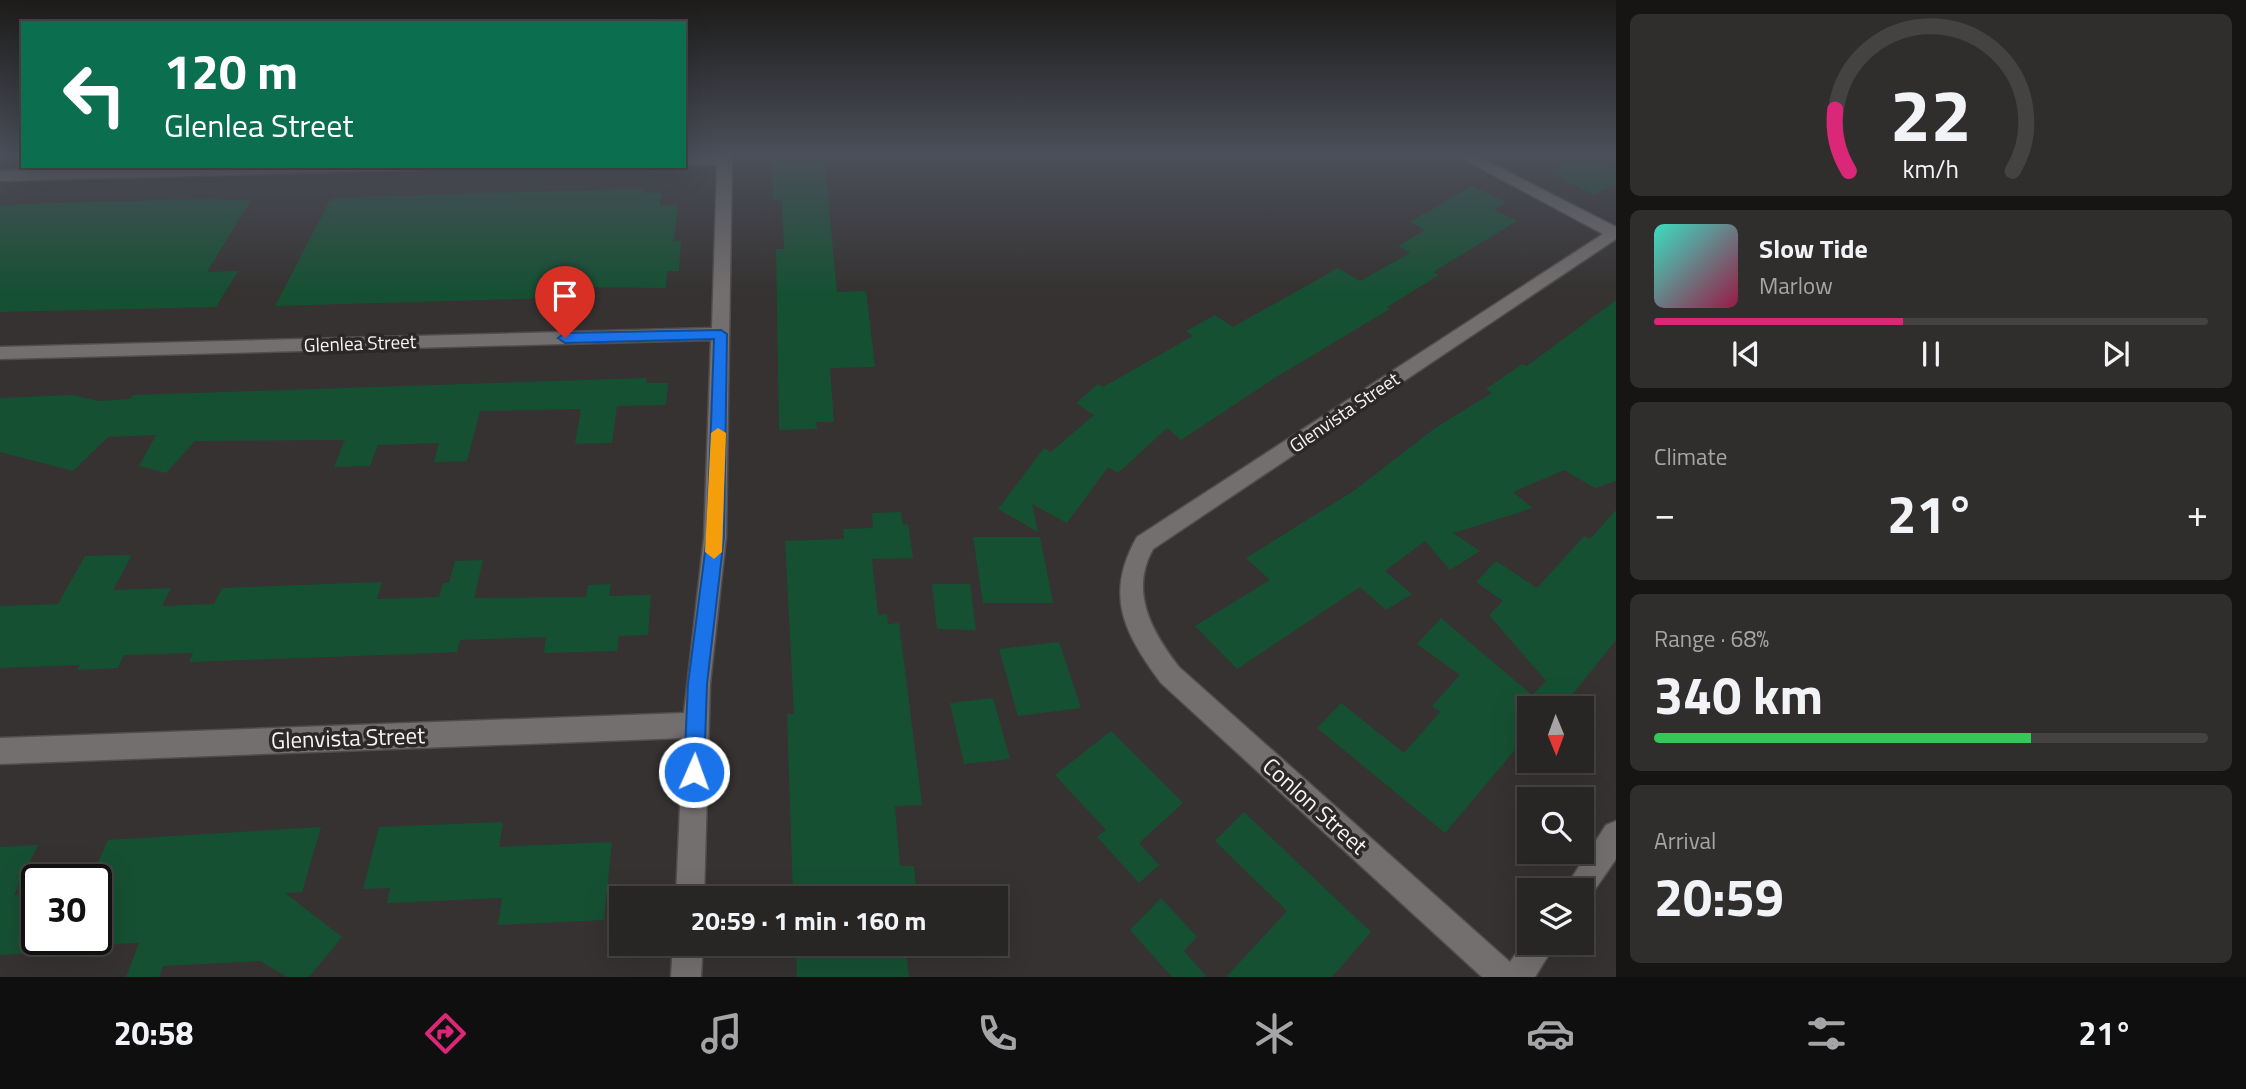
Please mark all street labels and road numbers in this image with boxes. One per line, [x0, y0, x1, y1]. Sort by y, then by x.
street label: Glenlea Street [303, 326, 417, 359]
street label: Glenvista Street [1283, 364, 1405, 459]
street label: Glenvista Street [270, 717, 426, 758]
street label: Conlon Street [1255, 749, 1376, 862]

